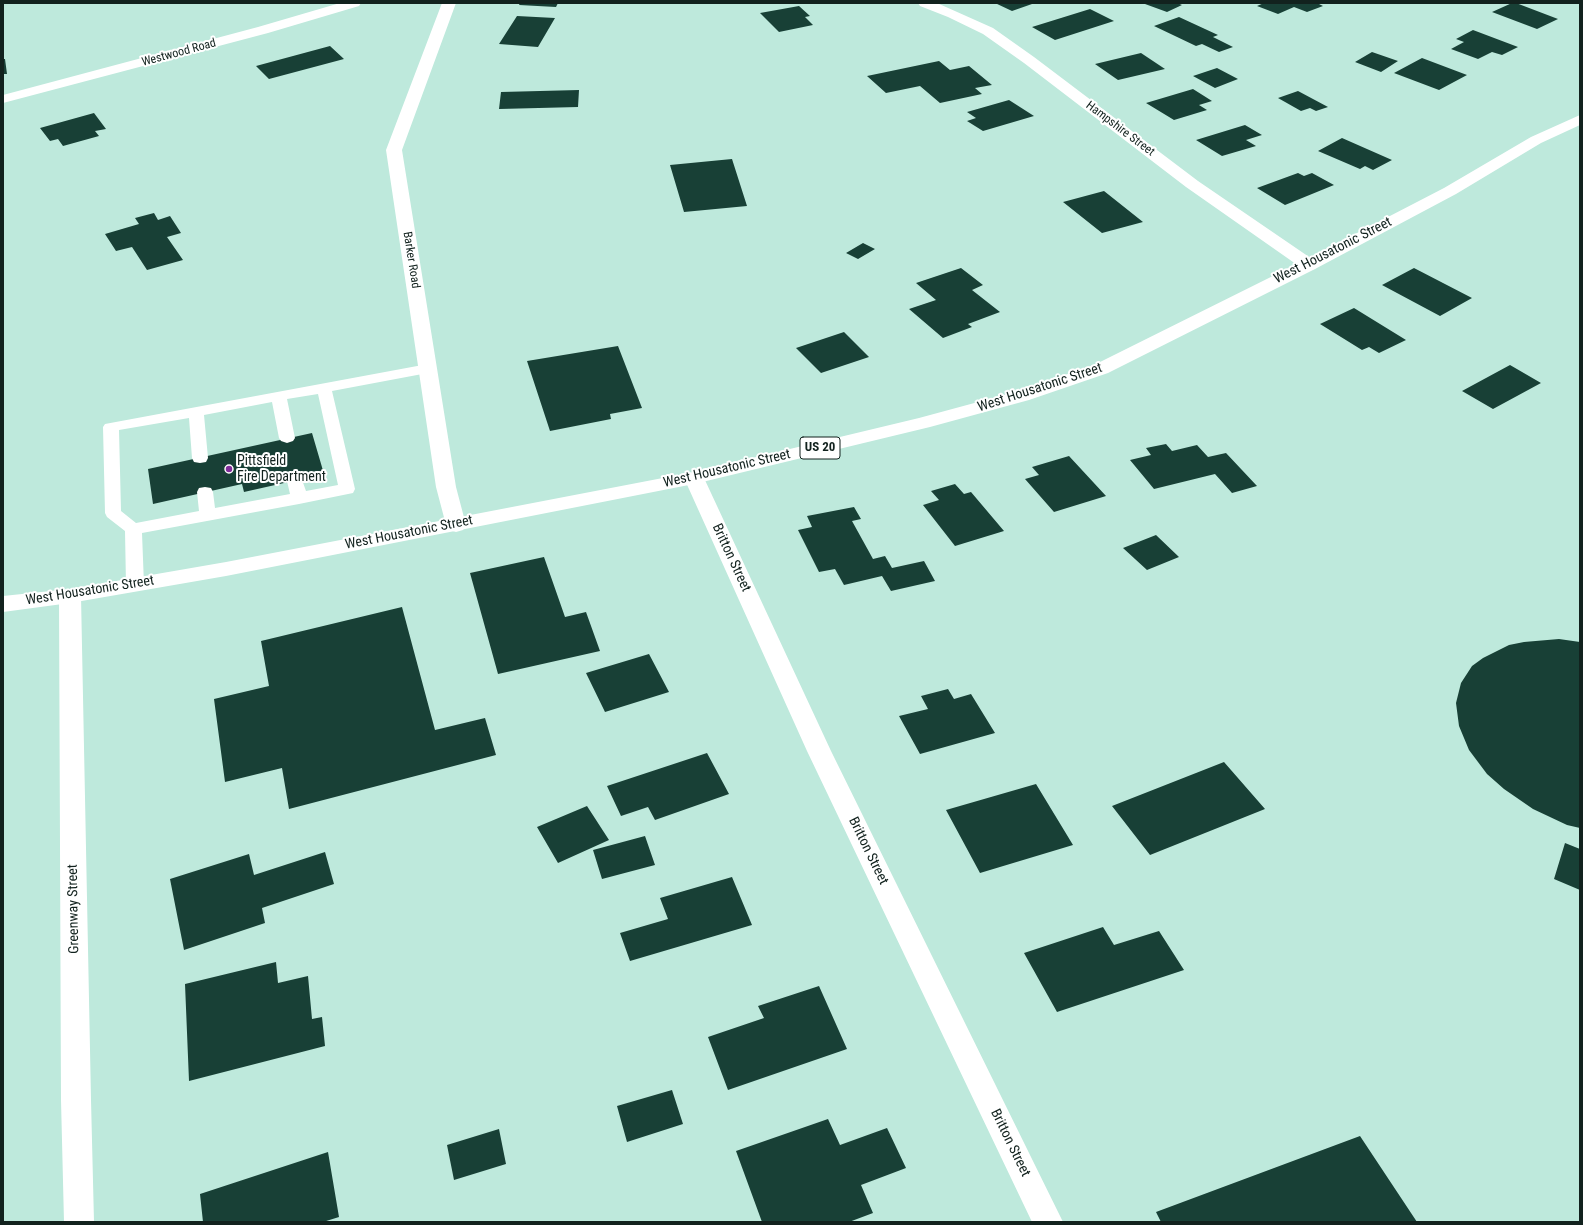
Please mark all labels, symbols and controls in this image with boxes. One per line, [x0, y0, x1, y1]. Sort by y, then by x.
street label: Westwood Road [140, 36, 218, 70]
street label: Hampshire Street [1083, 99, 1157, 159]
street label: West Housatonic Street [1271, 214, 1395, 288]
street label: Barker Road [399, 231, 423, 289]
street label: West Housatonic Street [976, 360, 1104, 416]
road number: US 20 [800, 437, 840, 459]
street label: West Housatonic Street [662, 446, 792, 492]
place label: Pittsfield Fire Department [237, 453, 326, 486]
marker: Pittsfield Fire Department [224, 464, 234, 474]
street label: West Housatonic Street [344, 512, 474, 554]
street label: Britton Street [708, 521, 754, 595]
street label: West Housatonic Street [25, 573, 155, 609]
street label: Britton Street [844, 814, 892, 888]
street label: Greenway Street [65, 864, 83, 954]
street label: Britton Street [986, 1106, 1034, 1180]

